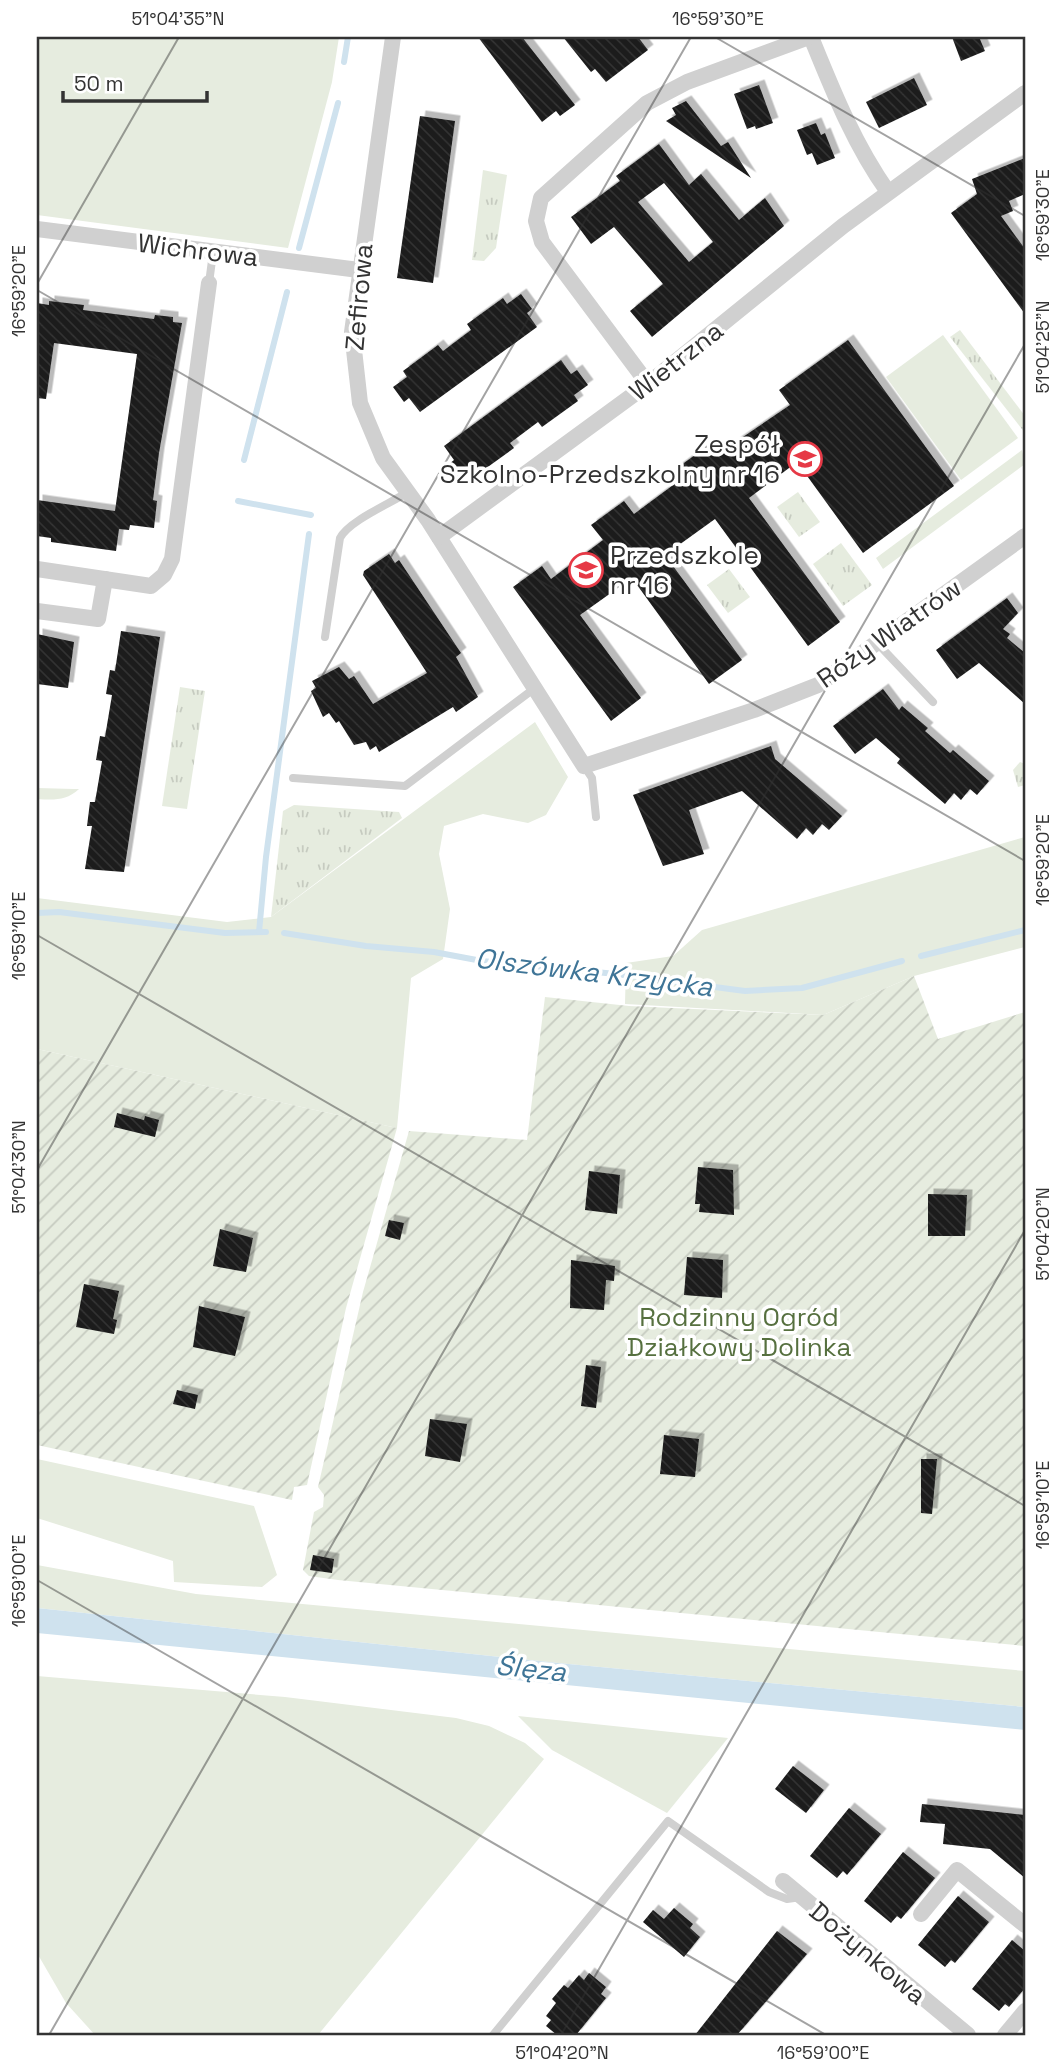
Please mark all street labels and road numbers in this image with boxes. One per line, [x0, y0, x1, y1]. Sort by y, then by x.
street label: Wichrowa [136, 226, 260, 274]
street label: Zefirowa [337, 242, 381, 352]
street label: Wietrzna [622, 314, 730, 408]
street label: Róży Wiatrów [810, 571, 968, 695]
street label: Dożynkowa [802, 1894, 934, 2012]

